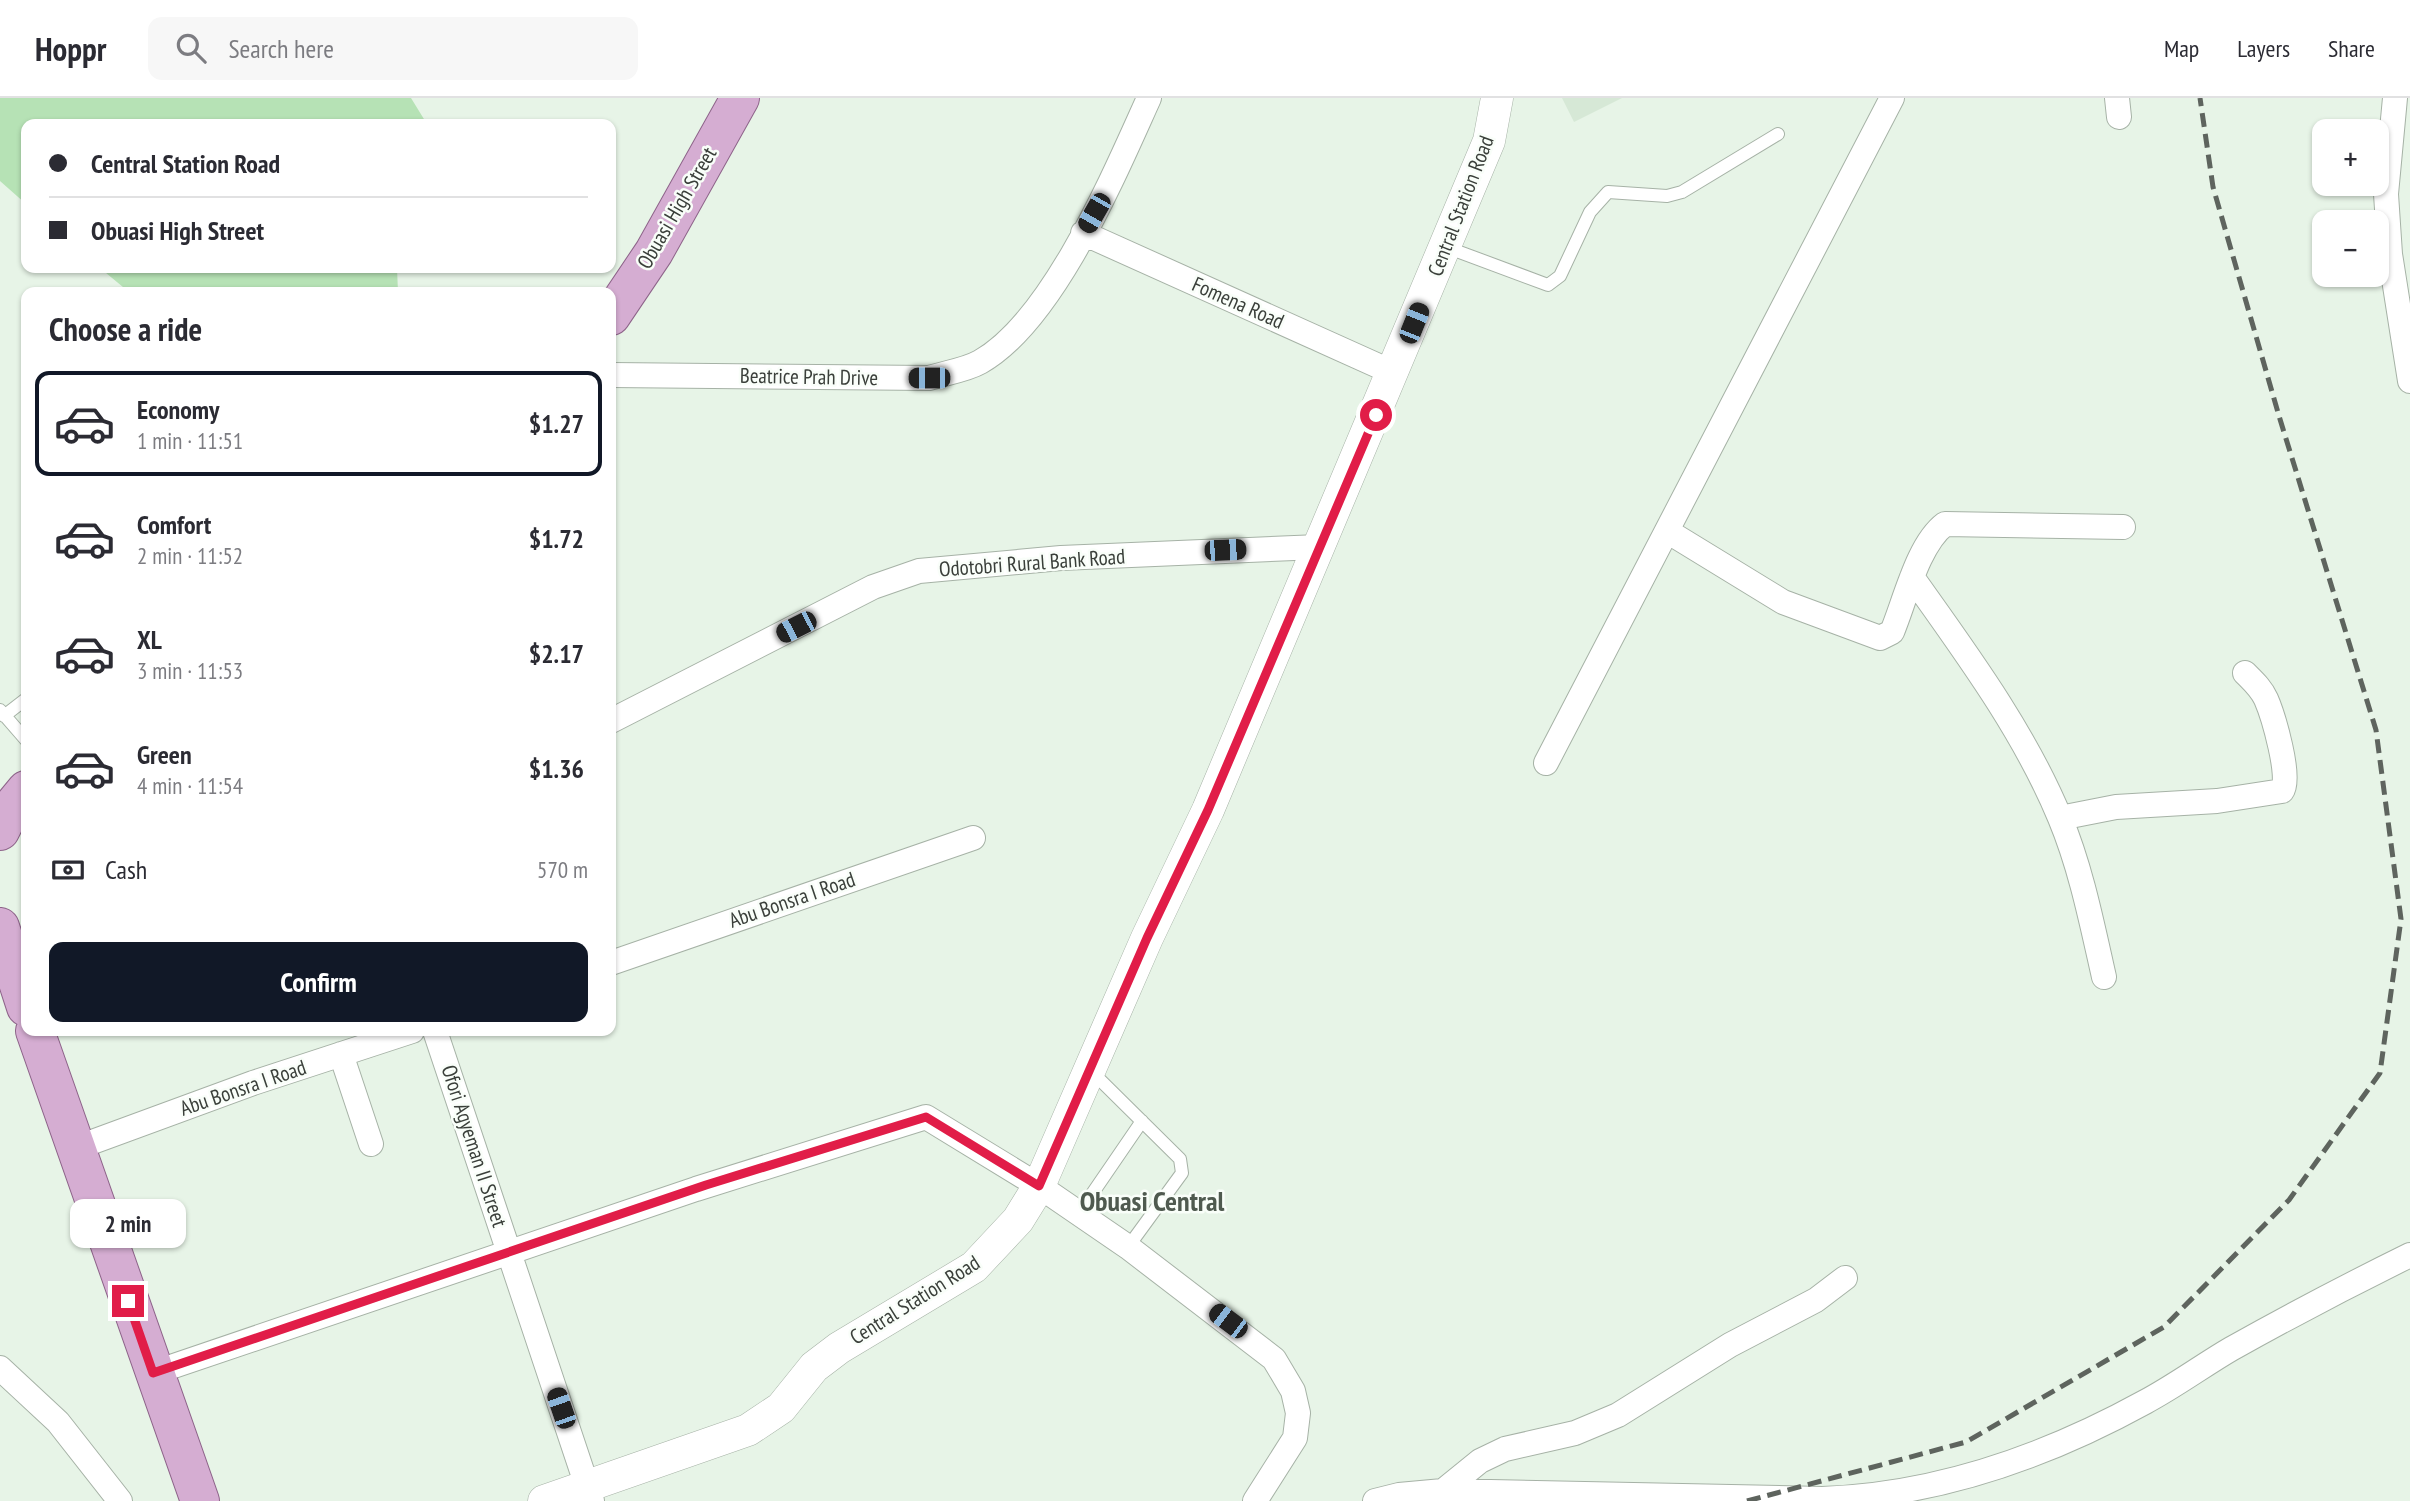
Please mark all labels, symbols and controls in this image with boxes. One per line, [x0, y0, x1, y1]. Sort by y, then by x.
search box [148, 17, 638, 80]
text: Hoppr [35, 27, 106, 70]
icon: search [172, 29, 210, 67]
text: Search here [228, 32, 334, 65]
text: Map [2164, 33, 2199, 64]
text: Layers [2237, 33, 2290, 64]
text: Share [2328, 33, 2375, 64]
map controls [2312, 119, 2389, 287]
button: + [2312, 119, 2389, 196]
street label: Central Station Road [1421, 132, 1500, 280]
street label: Obuasi High Street [631, 142, 722, 274]
text: Central Station Road [91, 147, 280, 180]
car [1075, 190, 1114, 236]
button: − [2312, 210, 2389, 287]
text: Obuasi High Street [91, 214, 264, 247]
street label: Fomena Road [1188, 270, 1288, 335]
car [1397, 300, 1432, 346]
text: Choose a ride [49, 308, 202, 350]
street label: Beatrice Prah Drive [740, 362, 878, 391]
car [909, 368, 951, 389]
icon: car [53, 392, 116, 455]
text: Economy [137, 393, 219, 426]
route start [1360, 399, 1392, 431]
text: $1.27 [529, 407, 584, 440]
text: 1 min · 11:51 [137, 426, 243, 455]
icon: car [53, 507, 116, 570]
text: Comfort [137, 508, 211, 541]
text: $1.72 [529, 522, 584, 555]
car [1204, 539, 1247, 561]
text: 2 min · 11:52 [137, 541, 243, 570]
street label: Odotobri Rural Bank Road [938, 543, 1126, 582]
car [773, 608, 820, 646]
icon: car [53, 622, 116, 685]
text: XL [137, 623, 162, 656]
text: $2.17 [529, 637, 584, 670]
text: 3 min · 11:53 [137, 656, 243, 685]
icon: car [53, 737, 116, 800]
text: Green [137, 738, 192, 771]
text: $1.36 [529, 752, 584, 785]
text: 4 min · 11:54 [137, 771, 243, 800]
icon: cash [49, 851, 87, 889]
text: Cash [105, 853, 147, 886]
text: 570 m [537, 855, 588, 884]
street label: Abu Bonsra I Road [725, 865, 858, 934]
button: Confirm [49, 942, 588, 1022]
street label: Abu Bonsra I Road [176, 1053, 309, 1122]
street label: Ofori Agyeman II Street [436, 1061, 513, 1231]
district label: Obuasi Central [1080, 1182, 1225, 1219]
callout: 2 min [70, 1200, 186, 1248]
text: 2 min [105, 1209, 151, 1238]
street label: Central Station Road [845, 1249, 985, 1350]
route end [112, 1285, 144, 1317]
car [1205, 1300, 1252, 1342]
car [545, 1385, 578, 1431]

